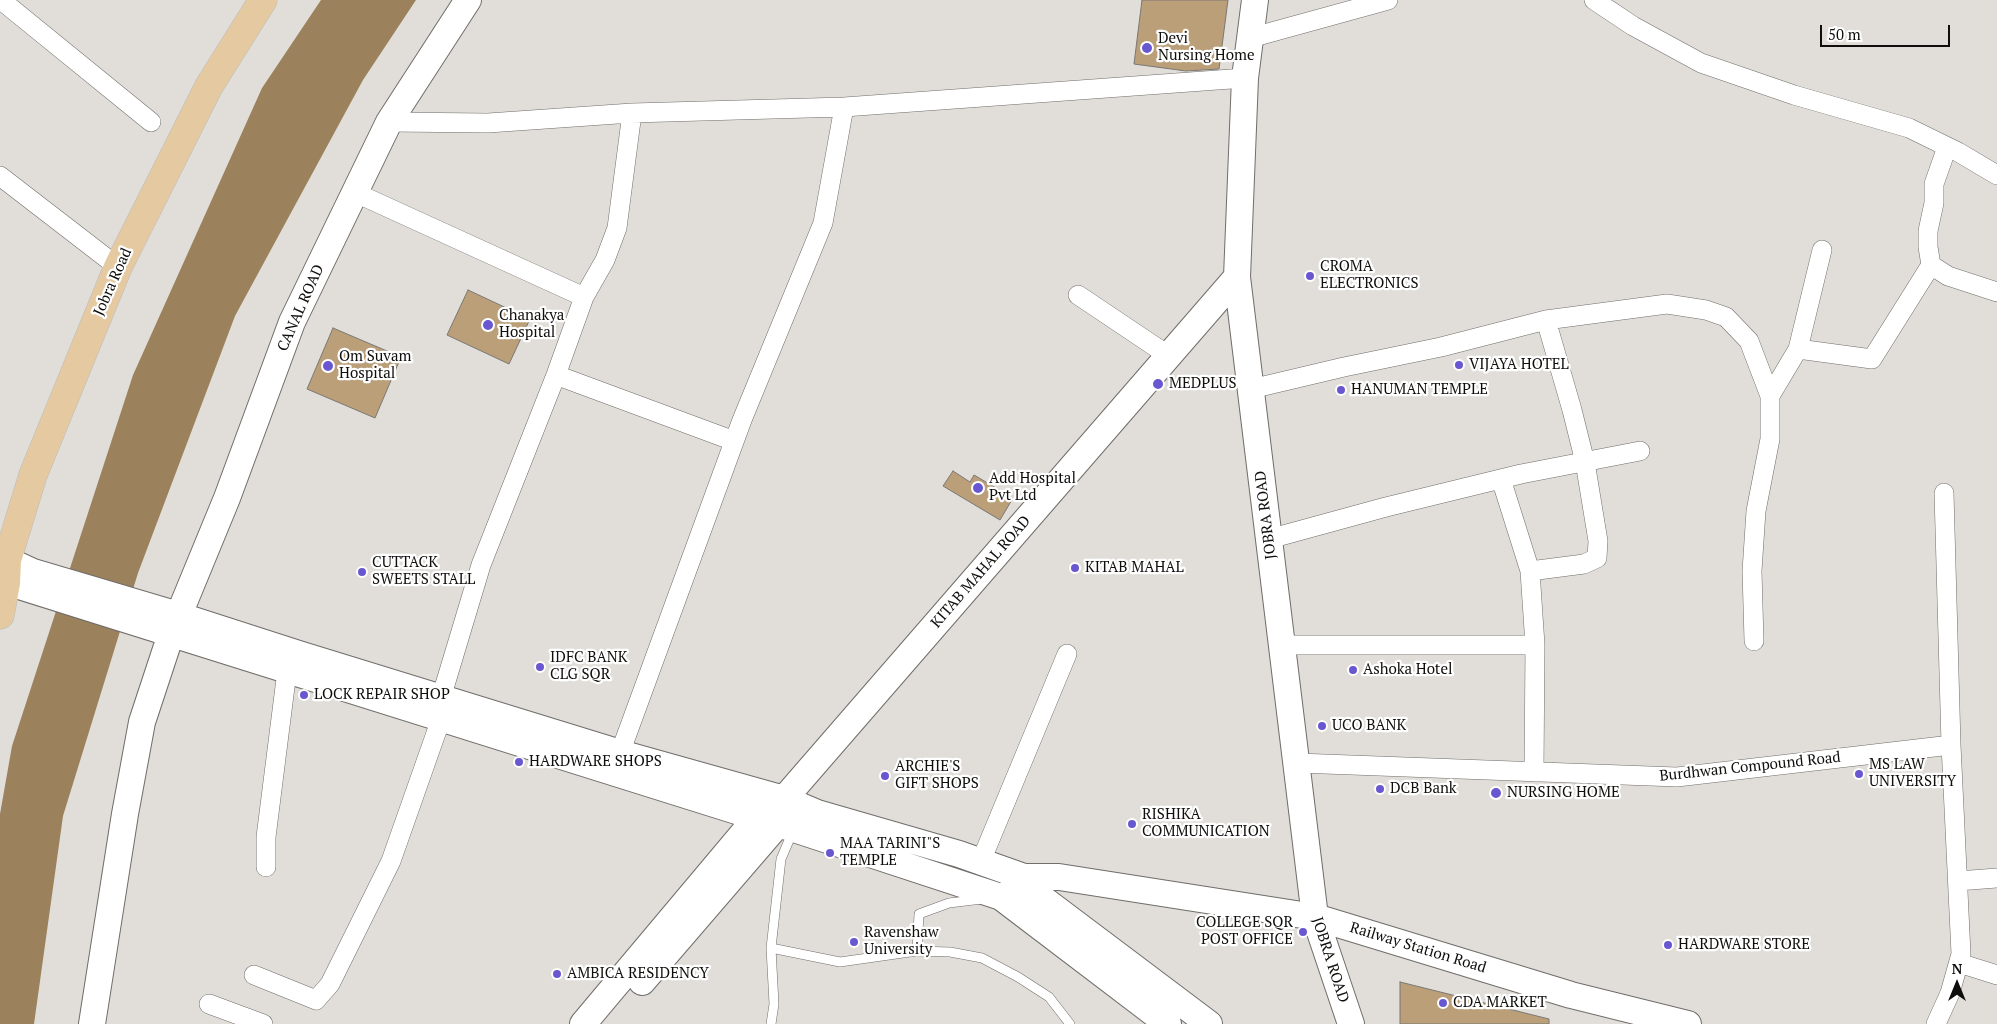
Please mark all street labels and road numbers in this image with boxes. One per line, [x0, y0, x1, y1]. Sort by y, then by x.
street label: Jobra Road [90, 245, 136, 319]
street label: CANAL ROAD [274, 262, 328, 354]
street label: JOBRA ROAD [1252, 470, 1280, 560]
street label: KITAB MAHAL ROAD [927, 512, 1035, 632]
street label: Burdhwan Compound Road [1659, 749, 1841, 785]
street label: JOBRA ROAD [1308, 915, 1352, 1005]
street label: Railway Station Road [1348, 919, 1488, 977]

